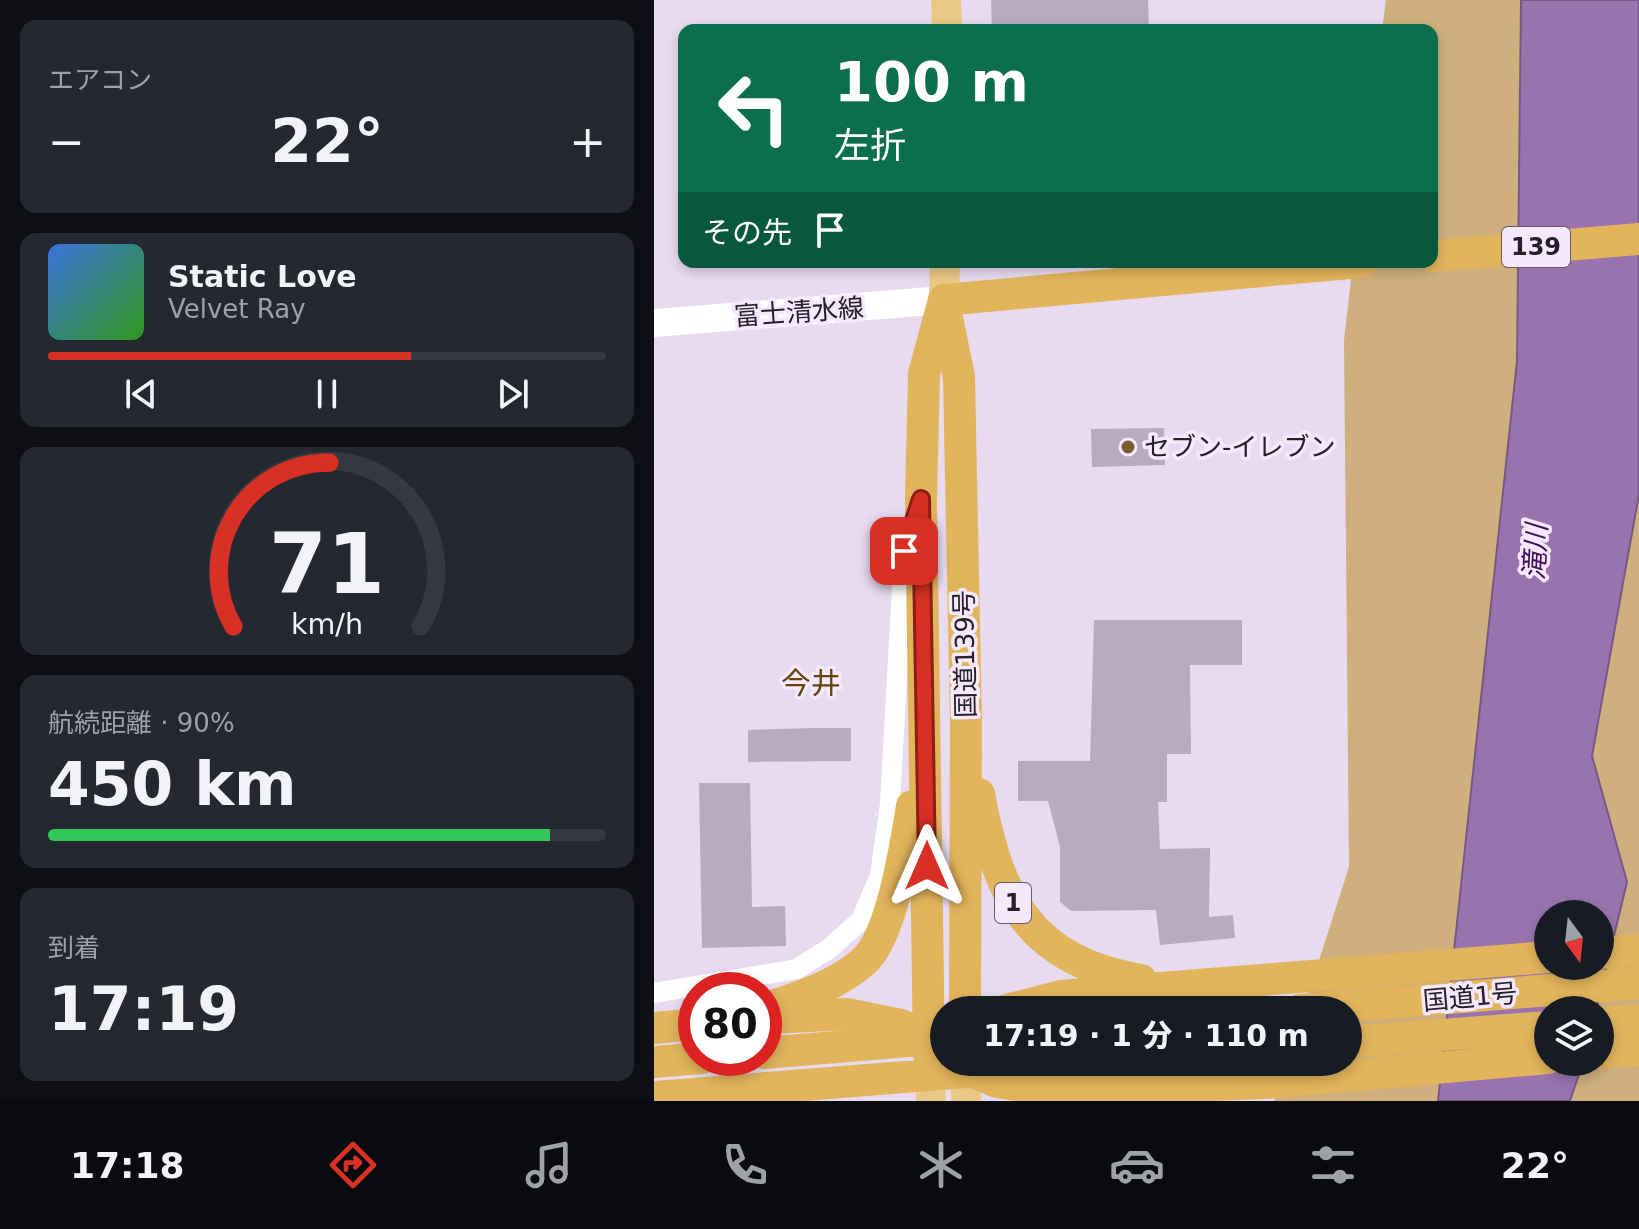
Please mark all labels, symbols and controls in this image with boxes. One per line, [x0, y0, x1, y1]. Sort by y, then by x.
text: 100 m [834, 49, 1029, 114]
icon: left [702, 56, 806, 160]
text: エアコン [48, 65, 152, 95]
text: 22° [270, 106, 384, 176]
text: − [48, 116, 85, 167]
text: + [569, 116, 606, 167]
text: 左折 [834, 125, 906, 166]
icon: arrive [808, 208, 852, 252]
text: その先 [702, 215, 792, 250]
road number: 139 [1502, 227, 1570, 267]
text: Static Love [168, 259, 357, 294]
street label: 富士清水線 [733, 293, 865, 331]
text: Velvet Ray [168, 294, 306, 324]
icon: previous [119, 372, 163, 416]
icon: pause [305, 372, 349, 416]
icon: next [491, 372, 535, 416]
place label: セブン-イレブン [1144, 432, 1335, 462]
marker: セブン-イレブン [1119, 438, 1137, 456]
text: 71 [269, 515, 385, 612]
pin [870, 517, 938, 585]
water label: 滝川 [1518, 520, 1554, 581]
icon: arrive [882, 529, 926, 573]
street label: 国道139号 [949, 590, 981, 718]
text: km/h [291, 607, 363, 641]
district label: 今井 [781, 666, 841, 701]
text: 航続距離 · 90% [48, 708, 235, 738]
text: 450 km [48, 749, 297, 819]
position arrow [885, 824, 969, 908]
road number: 1 [995, 883, 1031, 923]
north arrow [1534, 900, 1614, 980]
map controls [1534, 900, 1614, 1076]
text: 到着 [48, 933, 100, 963]
speed limit sign: 80 [678, 972, 782, 1076]
text: 17:19 [48, 974, 239, 1044]
street label: 国道1号 [1422, 978, 1518, 1016]
button: layers [1534, 996, 1614, 1076]
text: 17:19 · 1 分 · 110 m [983, 1018, 1309, 1053]
icon: directions [325, 1137, 381, 1193]
icon: music [521, 1137, 577, 1193]
icon: phone [717, 1137, 773, 1193]
icon: climate [913, 1137, 969, 1193]
icon: car [1109, 1137, 1165, 1193]
icon: filters [1305, 1137, 1361, 1193]
text: 17:18 [70, 1145, 185, 1186]
text: 22° [1501, 1145, 1569, 1186]

